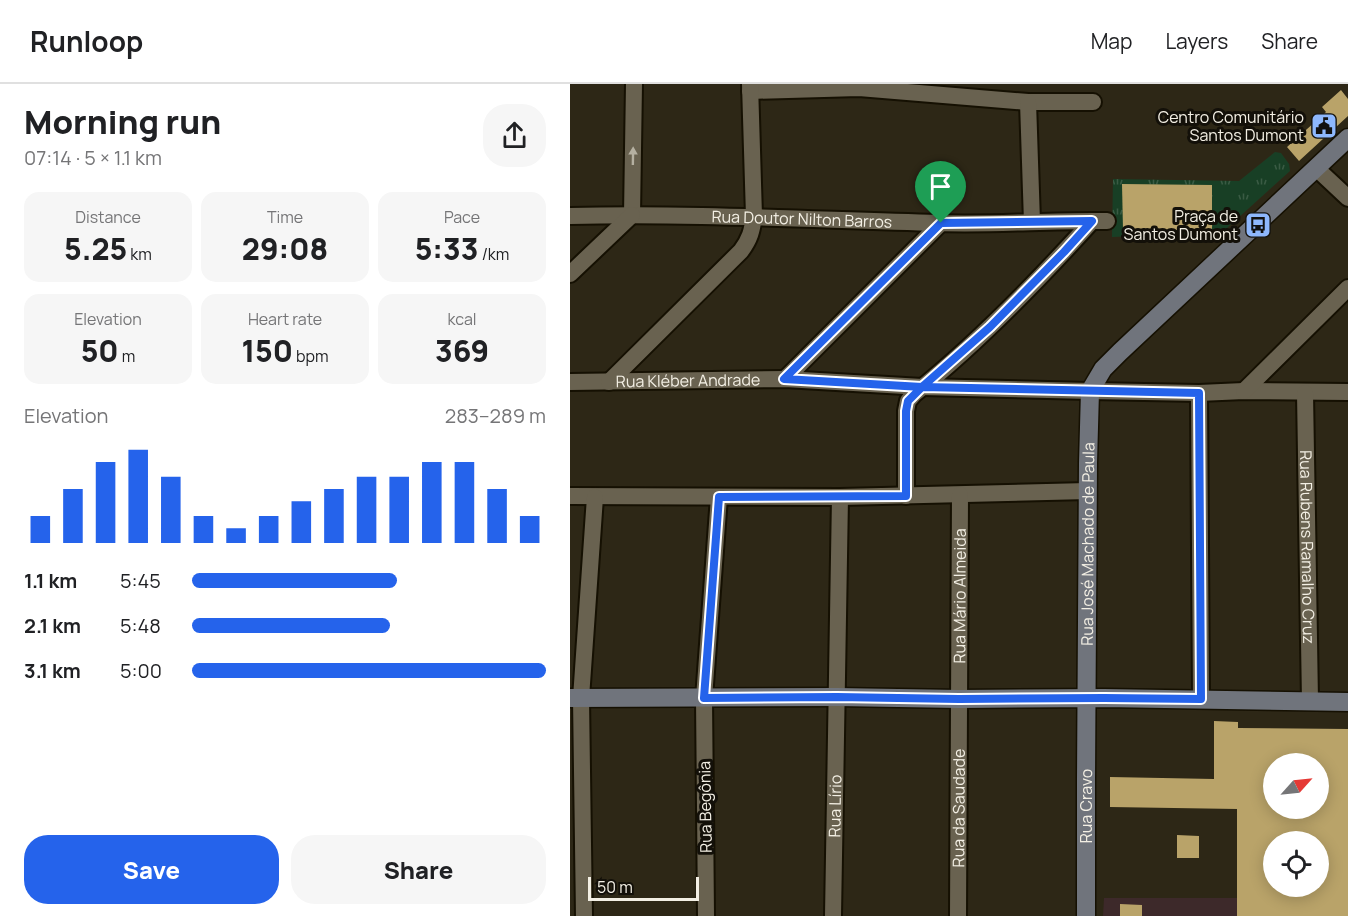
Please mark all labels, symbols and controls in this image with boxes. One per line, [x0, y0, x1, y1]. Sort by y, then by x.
text: Runloop [30, 22, 143, 60]
text: Map [1091, 27, 1132, 55]
text: Layers [1165, 27, 1228, 55]
text: Share [1261, 27, 1318, 55]
text: Morning run [24, 99, 221, 144]
button: share [483, 104, 546, 167]
place label: Centro Comunitário Santos Dumont [1158, 106, 1304, 146]
public building icon: Centro Comunitário Santos Dumont [1309, 111, 1339, 141]
text: 07:14 · 5 × 1.1 km [24, 144, 162, 171]
one-way arrow [628, 147, 638, 166]
pin [915, 161, 966, 223]
icon: arrive [924, 170, 957, 203]
street label: Rua Doutor Nilton Barros [711, 205, 893, 233]
place label: Praça de Santos Dumont [1124, 205, 1238, 245]
text: Distance [75, 206, 141, 228]
text: Time [267, 206, 303, 228]
text: Pace [444, 206, 480, 228]
bus stop icon: Praça de Santos Dumont [1243, 210, 1273, 240]
text: 5.25 [64, 228, 127, 269]
text: 29:08 [242, 228, 328, 269]
text: 5:33 [415, 228, 478, 269]
text: km [127, 243, 152, 265]
text: /km [478, 243, 509, 265]
text: Elevation [74, 308, 142, 330]
text: Heart rate [248, 308, 322, 330]
text: kcal [447, 308, 477, 330]
text: 50 [81, 330, 119, 371]
text: 150 [241, 330, 293, 371]
text: 369 [435, 330, 489, 371]
text: m [119, 345, 135, 367]
text: bpm [293, 345, 329, 367]
street label: Rua Kléber Andrade [616, 368, 760, 392]
text: Elevation [24, 402, 108, 429]
text: 283–289 m [445, 402, 546, 429]
street label: Rua José Machado de Paula [1076, 442, 1100, 646]
street label: Rua Rubens Ramalho Cruz [1295, 450, 1320, 644]
street label: Rua Mário Almeida [948, 528, 971, 664]
text: 1.1 km [24, 567, 77, 594]
text: 5:45 [120, 567, 161, 594]
text: 2.1 km [24, 612, 81, 639]
text: 5:48 [120, 612, 161, 639]
text: 3.1 km [24, 657, 81, 684]
text: 5:00 [120, 657, 162, 684]
street label: Rua da Saudade [947, 749, 970, 867]
north arrow [1263, 753, 1329, 819]
map controls [1263, 753, 1329, 897]
street label: Rua Begônia [693, 761, 717, 853]
street label: Rua Cravo [1075, 769, 1097, 843]
street label: Rua Lírio [823, 775, 846, 838]
button: locate [1263, 831, 1329, 897]
button: Save [24, 835, 279, 904]
button: Share [291, 835, 546, 904]
scale bar [588, 874, 699, 902]
text: 50 m [597, 876, 633, 898]

